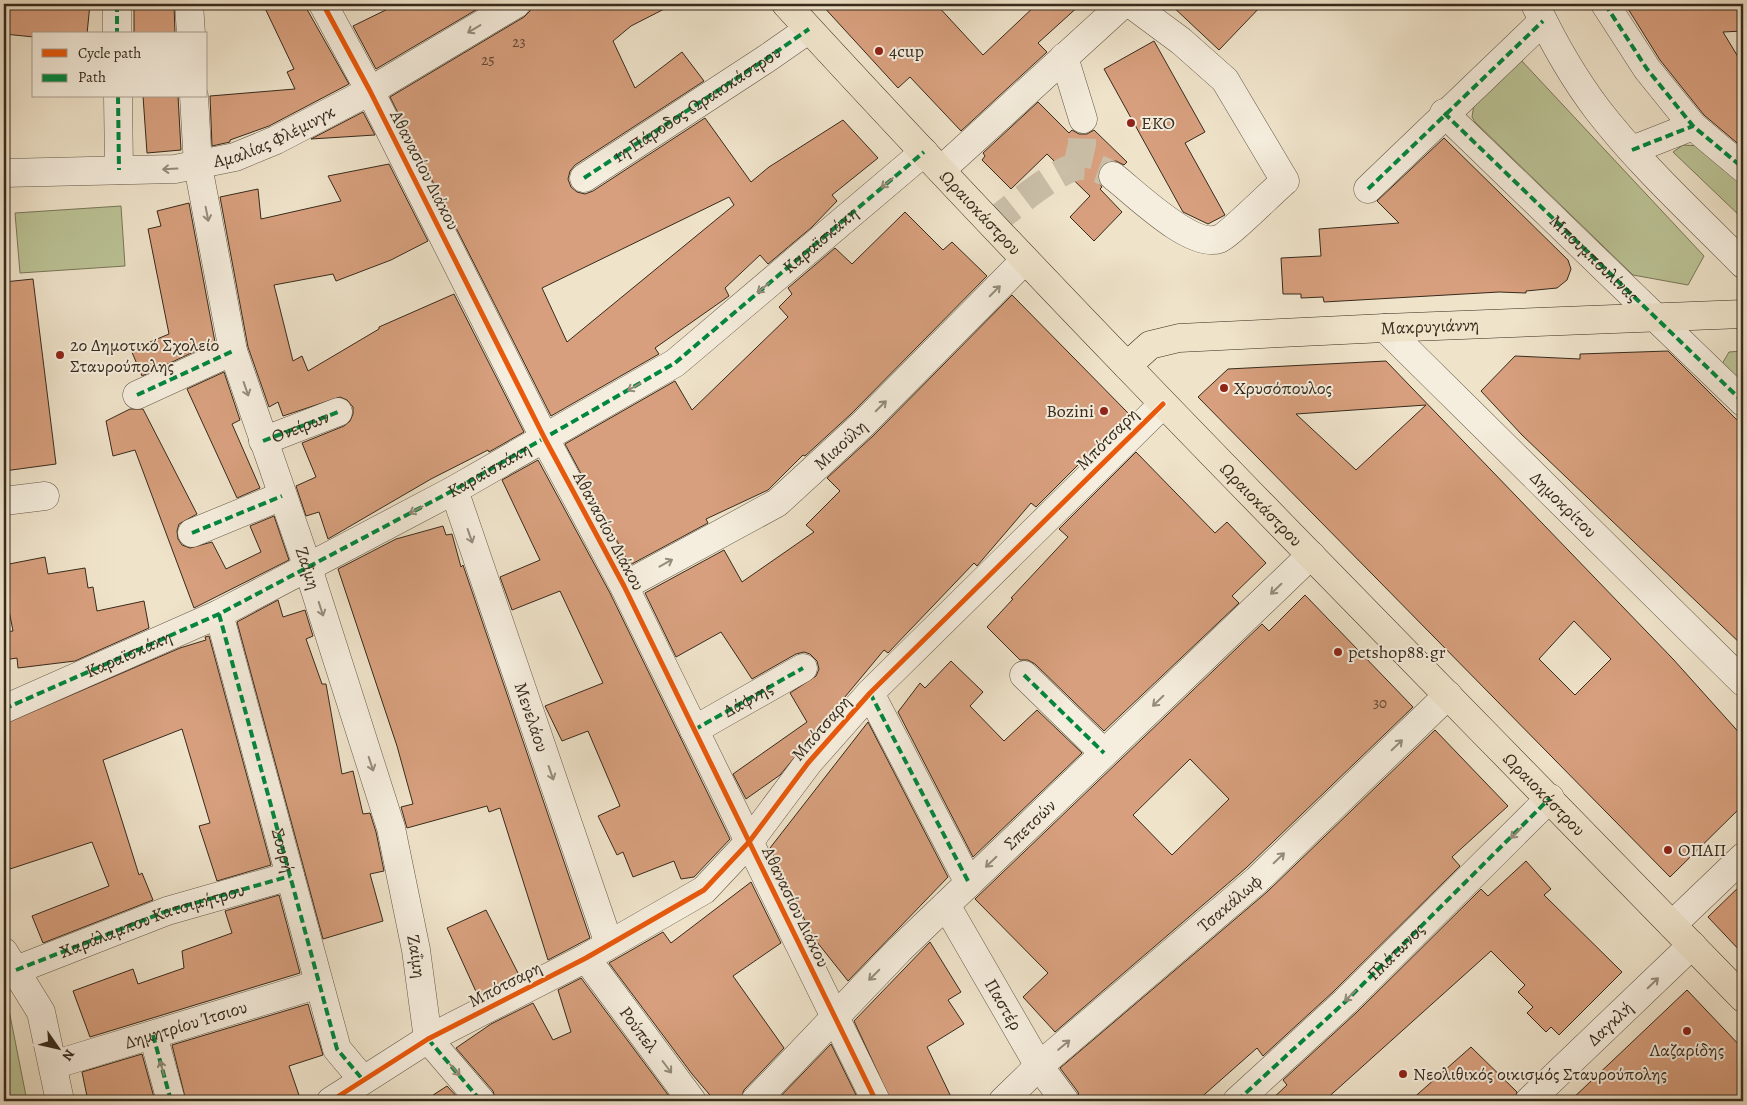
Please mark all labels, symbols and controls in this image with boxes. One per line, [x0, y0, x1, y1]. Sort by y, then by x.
one-way arrow [468, 24, 482, 34]
legend [32, 32, 208, 98]
house number: 23 [512, 32, 526, 52]
place label: 4cup [889, 39, 924, 63]
street label: 1η Πάροδος Ωραιοκάστρου [608, 40, 786, 168]
text: Cycle path [78, 43, 141, 63]
marker: 4cup [873, 45, 885, 57]
house number: 25 [481, 50, 495, 70]
text: Path [78, 67, 106, 87]
street label: Αμαλίας Φλέμινγκ [210, 99, 340, 173]
street label: Αθανασίου Διάκου [384, 105, 466, 234]
place label: EKO [1141, 111, 1175, 135]
marker: EKO [1125, 117, 1137, 129]
one-way arrow [163, 164, 179, 173]
street label: Ωραιοκάστρου [934, 164, 1027, 260]
one-way arrow [880, 178, 893, 189]
street label: Καραϊσκάκη [777, 201, 863, 279]
one-way arrow [203, 205, 212, 221]
street label: Μπουμπουλίνας [1544, 209, 1644, 307]
one-way arrow [756, 283, 769, 294]
one-way arrow [988, 285, 1000, 297]
street label: Μακρυγιάννη [1380, 312, 1480, 340]
place label: 2ο Δημοτικό Σχολείο Σταυρούπολης [70, 333, 220, 378]
marker: 2ο Δημοτικό Σχολείο Σταυρούπολης [54, 349, 66, 361]
place label: Χρυσόπουλος [1234, 376, 1332, 400]
one-way arrow [242, 381, 251, 397]
one-way arrow [627, 382, 642, 392]
marker: Χρυσόπουλος [1218, 382, 1230, 394]
place label: Bozini [1046, 399, 1094, 423]
one-way arrow [875, 400, 887, 413]
street label: Μπότσαρη [1070, 402, 1144, 476]
street label: Ονείρων [268, 404, 333, 449]
marker: Bozini [1098, 405, 1110, 417]
street label: Μιαούλη [809, 414, 872, 475]
street label: Καραϊσκάκη [443, 437, 535, 503]
street label: Ωραιοκάστρου [1214, 457, 1308, 552]
street label: Αθανασίου Διάκου [567, 466, 650, 595]
street label: Δημοκρίτου [1525, 466, 1602, 543]
one-way arrow [409, 505, 424, 515]
one-way arrow [465, 528, 475, 544]
street label: Ζαΐμη [289, 543, 326, 593]
one-way arrow [659, 558, 674, 568]
one-way arrow [1269, 583, 1282, 595]
one-way arrow [317, 601, 326, 617]
street label: Καραϊσκάκη [81, 624, 175, 684]
place label: petshop88.gr [1348, 640, 1446, 664]
marker: petshop88.gr [1332, 646, 1344, 658]
street label: Δάφνης [719, 676, 777, 723]
street label: Μενελάου [508, 679, 555, 755]
street label: Μπότσαρη [786, 690, 856, 766]
house number: 30 [1373, 693, 1387, 713]
one-way arrow [1152, 695, 1165, 707]
one-way arrow [1390, 739, 1403, 751]
street label: Ωραιοκάστρου [1497, 747, 1591, 841]
one-way arrow [366, 756, 376, 772]
one-way arrow [546, 764, 556, 780]
street label: Σπετσών [999, 794, 1061, 855]
street label: Σουρή [266, 826, 301, 875]
one-way arrow [1509, 827, 1522, 839]
place label: ΟΠΑΠ [1678, 838, 1726, 862]
street label: Αθανασίου Διάκου [756, 842, 836, 971]
marker: ΟΠΑΠ [1662, 844, 1674, 856]
one-way arrow [1273, 852, 1286, 864]
one-way arrow [984, 856, 997, 868]
street label: Τσακάλωφ [1192, 869, 1267, 938]
street label: Χαράλαμπου Κατσιμήτρου [56, 878, 247, 964]
street label: Πλάτωνος [1361, 917, 1430, 986]
street label: Ζαΐμη [401, 932, 432, 980]
street label: Μπότσαρη [464, 955, 546, 1013]
one-way arrow [868, 969, 880, 981]
street label: Παστέρ [979, 974, 1028, 1035]
one-way arrow [1646, 977, 1659, 989]
one-way arrow [1344, 990, 1357, 1002]
street label: Δημητρίου Ίτσιου [122, 995, 250, 1054]
street label: Δαγκλή [1582, 996, 1638, 1051]
street label: Ρούπελ [614, 1001, 665, 1058]
north arrow [32, 1022, 82, 1072]
marker: Λαζαρίδης [1681, 1025, 1693, 1037]
place label: Λαζαρίδης [1649, 1038, 1724, 1062]
one-way arrow [1058, 1039, 1071, 1050]
text: N [58, 1045, 79, 1065]
one-way arrow [662, 1060, 672, 1074]
one-way arrow [156, 1061, 166, 1077]
place label: Νεολιθικός οικισμός Σταυρούπολης [1413, 1062, 1667, 1086]
one-way arrow [449, 1063, 460, 1076]
marker: Νεολιθικός οικισμός Σταυρούπολης [1397, 1068, 1409, 1080]

